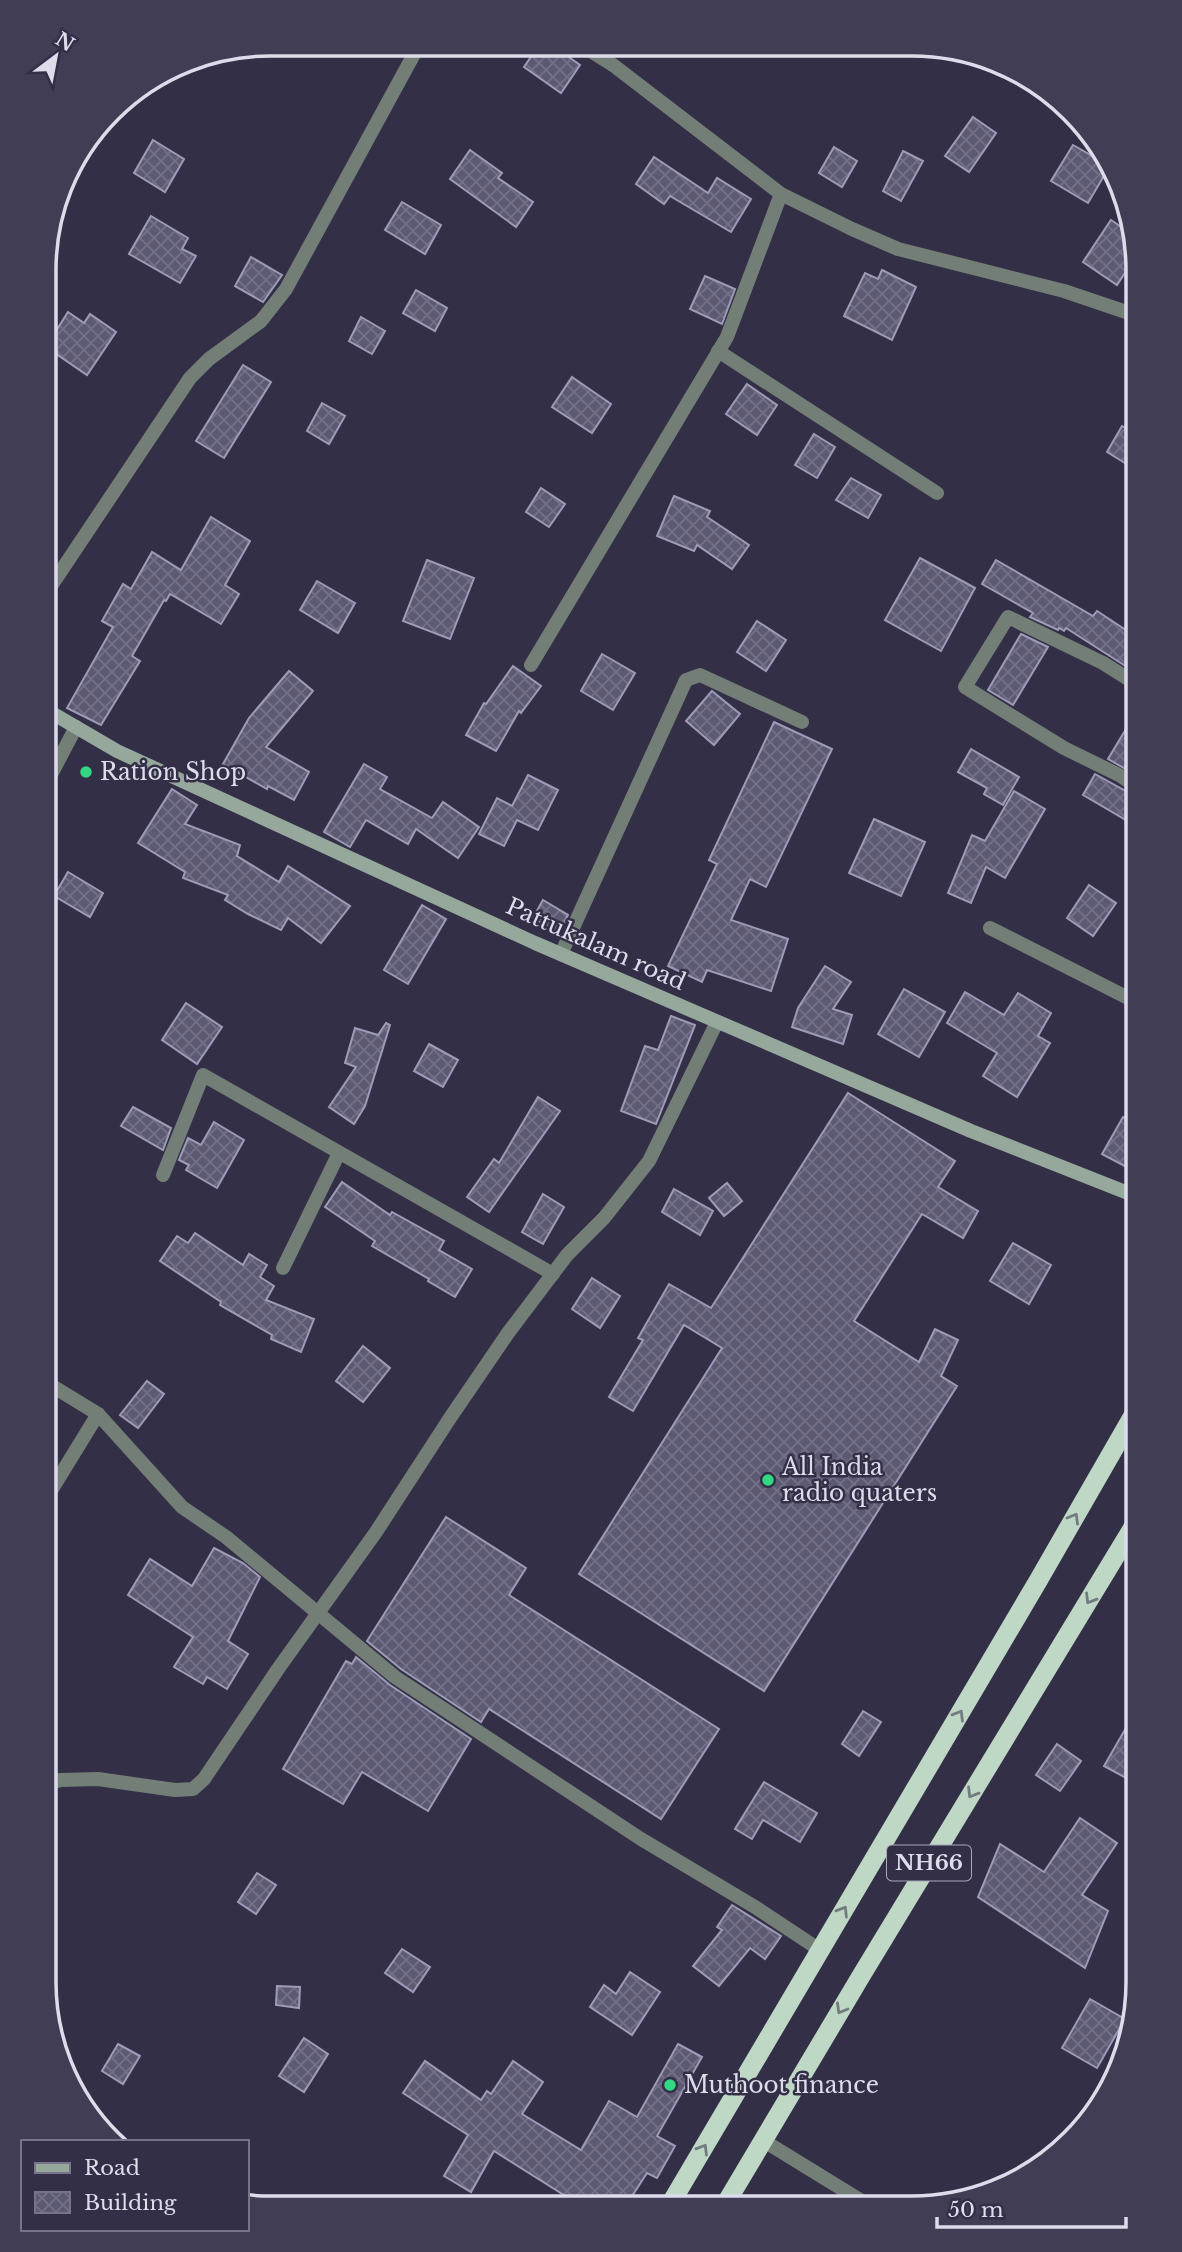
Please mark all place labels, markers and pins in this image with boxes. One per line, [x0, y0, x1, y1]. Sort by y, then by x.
place label: Ration Shop [100, 758, 246, 786]
marker: Ration Shop [78, 764, 94, 780]
place label: All India radio quaters [781, 1453, 937, 1507]
marker: All India radio quaters [760, 1472, 776, 1488]
place label: Muthoot finance [684, 2071, 879, 2099]
marker: Muthoot finance [662, 2077, 678, 2093]

